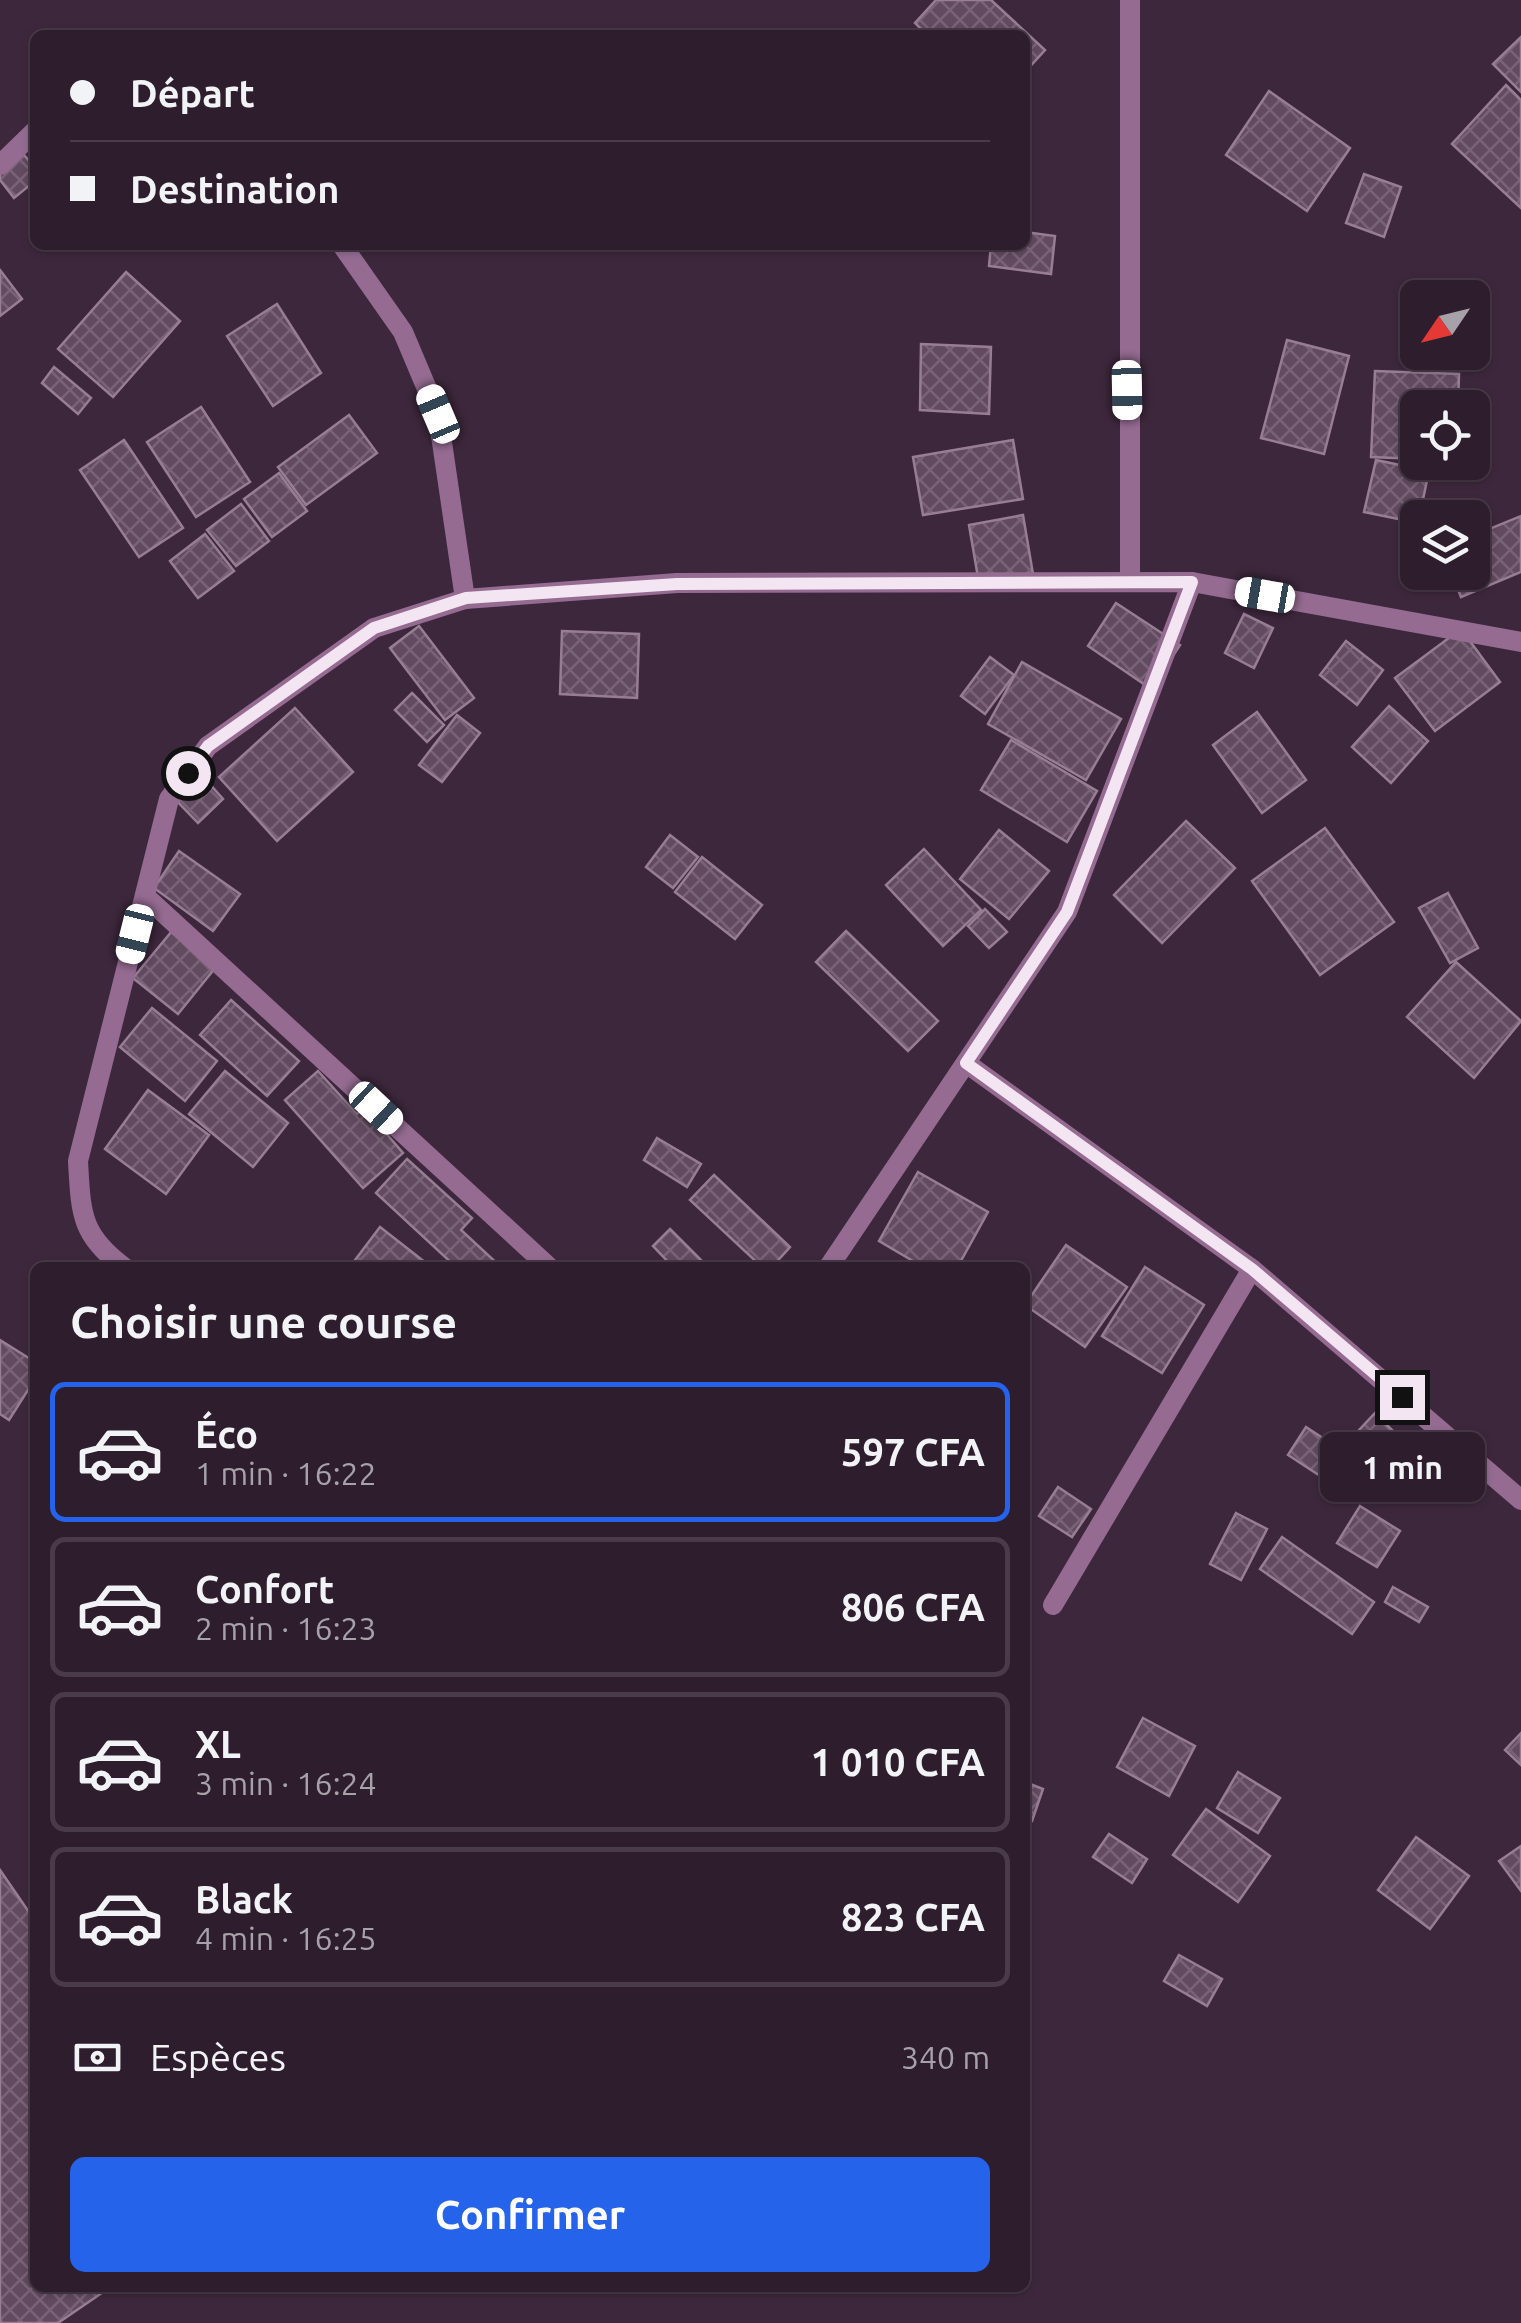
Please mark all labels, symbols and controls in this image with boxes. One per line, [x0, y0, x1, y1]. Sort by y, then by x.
text: Départ [130, 72, 255, 114]
text: Destination [130, 168, 339, 210]
north arrow [1400, 280, 1490, 370]
map controls [1400, 280, 1490, 590]
car [1111, 360, 1143, 420]
car [412, 381, 464, 447]
button: locate [1400, 390, 1490, 480]
button: layers [1400, 500, 1490, 590]
car [1233, 575, 1297, 615]
route start [166, 751, 211, 796]
car [113, 901, 157, 967]
car [344, 1077, 408, 1139]
text: Choisir une course [70, 1296, 457, 1347]
route end [1380, 1375, 1425, 1420]
icon: car [75, 1407, 165, 1497]
text: Éco [195, 1413, 258, 1455]
text: 597 CFA [841, 1431, 985, 1473]
callout: 1 min [1320, 1432, 1484, 1502]
text: 1 min [1362, 1449, 1443, 1485]
text: 1 min · 16:22 [195, 1455, 377, 1491]
icon: car [75, 1562, 165, 1652]
text: Confort [195, 1568, 334, 1610]
text: 806 CFA [841, 1586, 985, 1628]
text: 2 min · 16:23 [195, 1610, 377, 1646]
icon: car [75, 1717, 165, 1807]
text: XL [195, 1723, 241, 1765]
text: 1 010 CFA [811, 1741, 985, 1783]
text: 3 min · 16:24 [195, 1765, 377, 1801]
icon: car [75, 1872, 165, 1962]
text: Black [195, 1878, 293, 1920]
text: 823 CFA [841, 1896, 985, 1938]
text: 4 min · 16:25 [195, 1920, 377, 1956]
icon: cash [70, 2030, 125, 2085]
text: Espèces [150, 2036, 286, 2078]
text: 340 m [901, 2039, 990, 2075]
button: Confirmer [70, 2157, 990, 2272]

